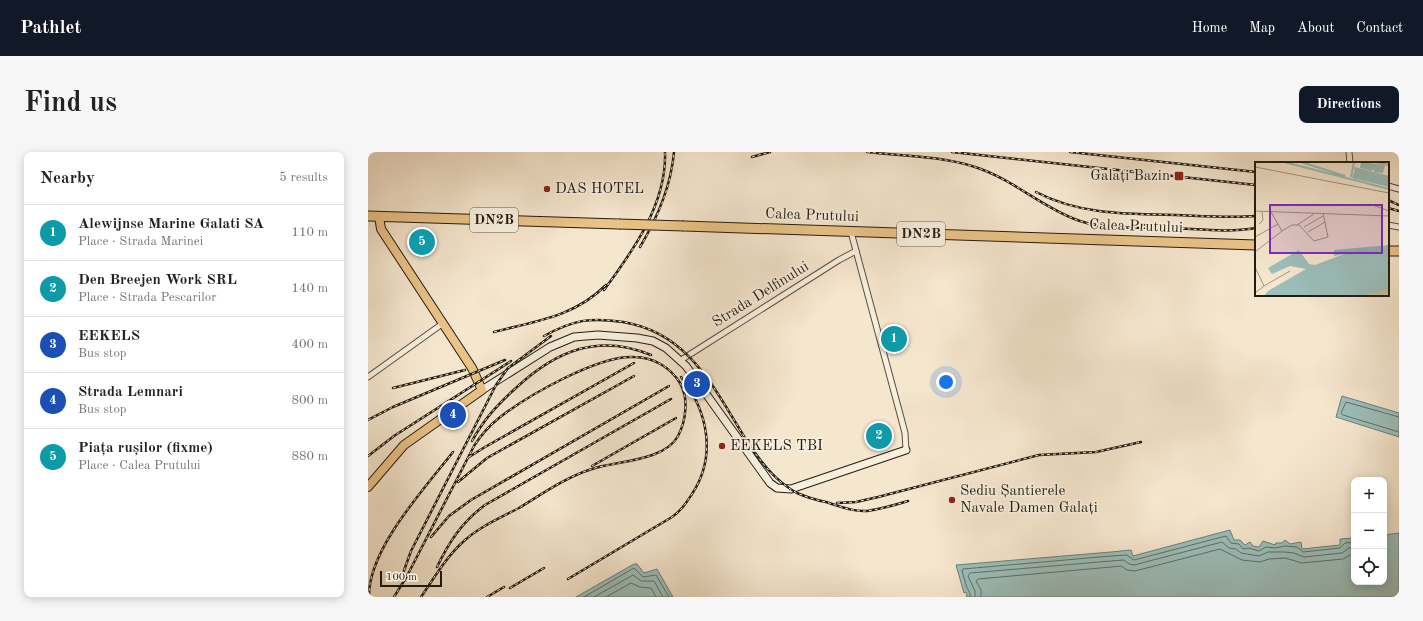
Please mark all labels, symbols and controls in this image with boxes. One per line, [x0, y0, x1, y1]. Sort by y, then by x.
text: Pathlet [20, 19, 81, 38]
text: Home [1192, 21, 1227, 35]
text: Map [1249, 21, 1275, 35]
text: About [1297, 21, 1334, 35]
text: Contact [1356, 21, 1403, 35]
button: Directions [1299, 86, 1399, 123]
text: Find us [24, 90, 117, 118]
inset map [1255, 162, 1389, 296]
place label: Galați Bazin [1090, 169, 1170, 184]
text: Nearby [40, 170, 95, 187]
marker: Galați Bazin [1173, 170, 1185, 182]
text: 5 results [279, 171, 328, 184]
place label: DAS HOTEL [555, 182, 644, 197]
marker: DAS HOTEL [542, 184, 552, 194]
street label: Calea Prutului [765, 207, 859, 225]
road number: DN2B [470, 208, 518, 232]
text: Alewijnse Marine Galati SA [78, 217, 264, 232]
street label: Calea Prutului [1089, 218, 1183, 236]
road number: DN2B [897, 222, 945, 246]
text: 1 [49, 226, 57, 239]
text: 110 m [291, 226, 328, 239]
pin: 5 [409, 227, 435, 257]
text: Place · Strada Marinei [78, 235, 203, 248]
street label: Strada Delfinului [710, 259, 812, 331]
text: Den Breejen Work SRL [78, 273, 237, 288]
text: 2 [49, 282, 57, 295]
text: 140 m [291, 282, 328, 295]
text: Place · Strada Pescarilor [78, 291, 217, 304]
pin: 1 [881, 324, 907, 354]
text: EEKELS [78, 329, 140, 344]
text: 3 [49, 338, 57, 351]
text: 400 m [291, 338, 328, 351]
text: Bus stop [78, 347, 127, 360]
pin: 3 [684, 369, 710, 399]
your location [936, 372, 956, 392]
text: Strada Lemnari [78, 385, 183, 400]
text: 4 [49, 394, 57, 407]
text: 800 m [291, 394, 328, 407]
pin: 4 [440, 400, 466, 430]
text: Bus stop [78, 403, 127, 416]
pin: 2 [866, 421, 892, 451]
place label: EEKELS TBI [730, 439, 823, 454]
text: Piața rușilor (fixme) [78, 441, 213, 456]
marker: EEKELS TBI [717, 441, 727, 451]
text: 5 [49, 450, 57, 463]
text: 880 m [291, 450, 328, 463]
text: Place · Calea Prutului [78, 459, 201, 472]
map controls [1351, 477, 1387, 585]
button: + [1351, 477, 1387, 513]
place label: Sediu Șantierele Navale Damen Galați [960, 484, 1098, 516]
marker: Sediu Șantierele Navale Damen Galați [947, 495, 957, 505]
button: − [1351, 513, 1387, 549]
button: locate [1351, 549, 1387, 585]
scale bar [380, 569, 442, 588]
text: 100 m [386, 572, 417, 583]

